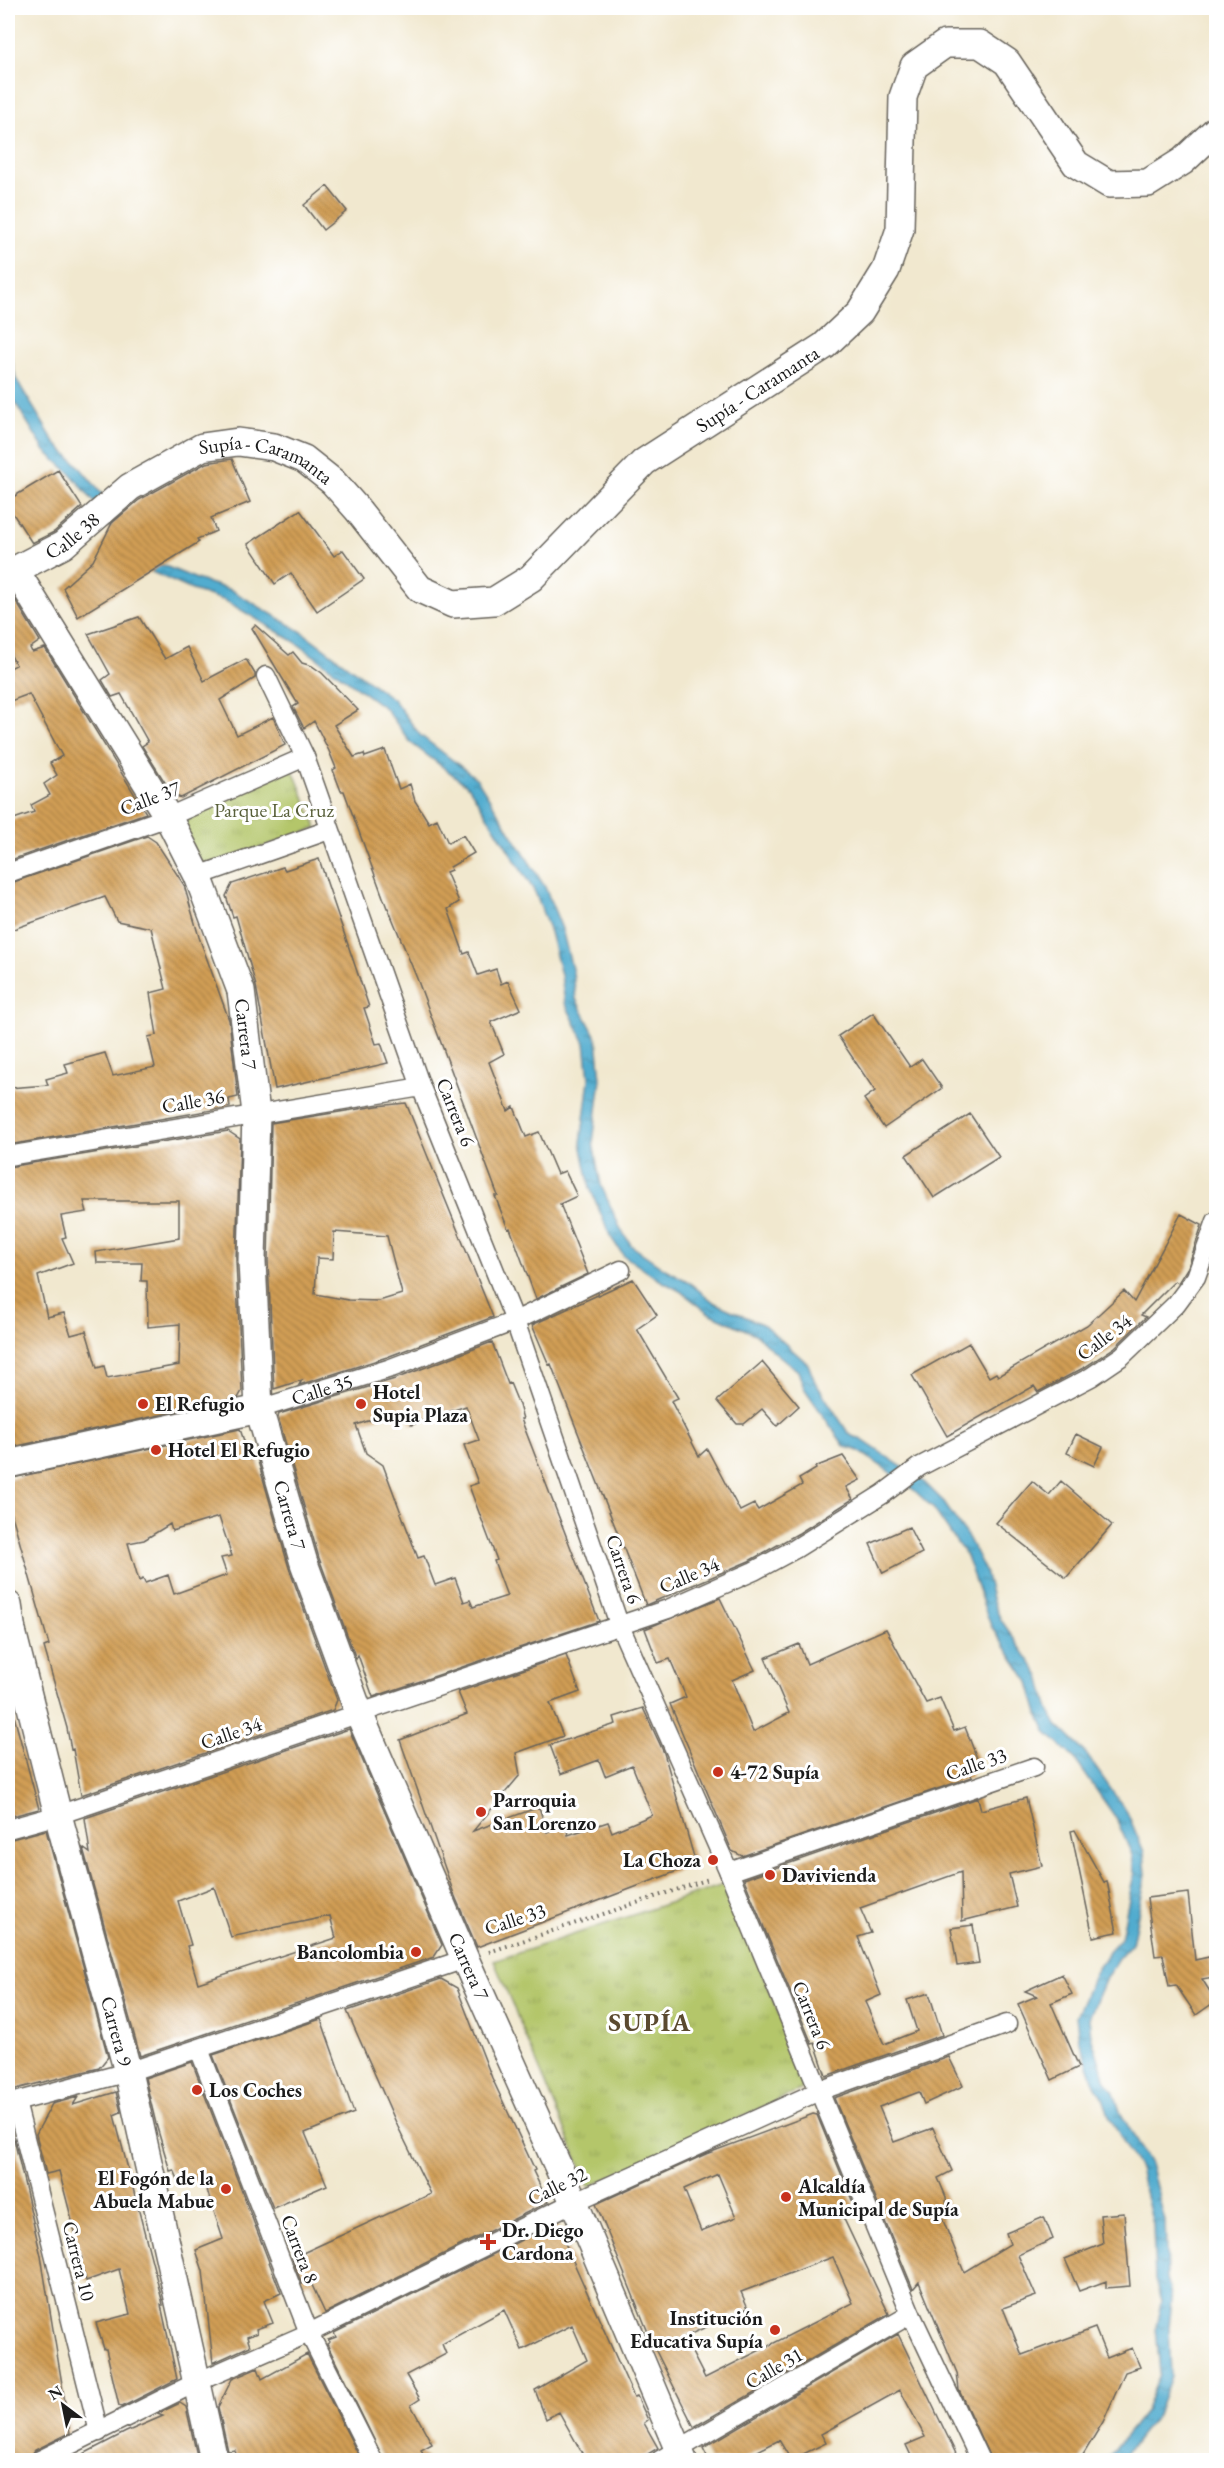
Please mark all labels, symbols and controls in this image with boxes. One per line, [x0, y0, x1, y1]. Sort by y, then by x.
street label: Supía - Caramanta [691, 340, 824, 438]
street label: Supía - Caramanta [197, 429, 338, 490]
street label: Calle 38 [40, 506, 105, 565]
street label: Calle 37 [116, 774, 184, 821]
park label: Parque La Cruz [214, 797, 335, 823]
street label: Carrera 7 [229, 997, 263, 1072]
street label: Carrera 6 [431, 1074, 482, 1150]
street label: Calle 36 [160, 1083, 227, 1119]
street label: Calle 34 [1071, 1307, 1137, 1366]
street label: Calle 35 [288, 1368, 356, 1411]
place label: Hotel Supia Plaza [373, 1379, 468, 1428]
place label: El Refugio [155, 1391, 245, 1417]
marker: El Refugio [136, 1397, 150, 1411]
marker: Hotel Supia Plaza [354, 1397, 368, 1411]
place label: Hotel El Refugio [168, 1437, 310, 1463]
marker: Hotel El Refugio [149, 1443, 163, 1457]
street label: Carrera 7 [268, 1477, 312, 1553]
street label: Carrera 6 [600, 1531, 648, 1607]
street label: Calle 34 [655, 1551, 723, 1599]
street label: Calle 34 [197, 1710, 265, 1756]
street label: Calle 33 [942, 1741, 1010, 1787]
place label: 4-72 Supía [730, 1759, 820, 1785]
marker: 4-72 Supía [711, 1765, 725, 1779]
place label: Parroquia San Lorenzo [493, 1787, 596, 1836]
marker: Parroquia San Lorenzo [474, 1805, 488, 1819]
place label: La Choza [623, 1847, 701, 1873]
marker: La Choza [706, 1853, 720, 1867]
place label: Davivienda [782, 1862, 876, 1888]
marker: Davivienda [763, 1868, 777, 1882]
street label: Calle 33 [481, 1897, 549, 1941]
street label: Carrera 7 [443, 1928, 496, 2004]
place label: Bancolombia [297, 1939, 404, 1965]
marker: Bancolombia [409, 1945, 423, 1959]
street label: Carrera 6 [787, 1977, 838, 2053]
street label: Carrera 9 [95, 1993, 139, 2070]
district label: SUPÍA [608, 2005, 692, 2039]
place label: Los Coches [209, 2077, 302, 2103]
marker: Los Coches [190, 2083, 204, 2097]
street label: Calle 32 [523, 2160, 591, 2211]
place label: El Fogón de la Abuela Mabue [92, 2165, 214, 2214]
place label: Alcaldía Municipal de Supía [797, 2173, 959, 2222]
marker: El Fogón de la Abuela Mabue [219, 2182, 233, 2196]
marker: Alcaldía Municipal de Supía [779, 2190, 793, 2204]
street label: Carrera 8 [275, 2211, 325, 2287]
place label: Dr. Diego Cardona [502, 2217, 584, 2266]
street label: Carrera 10 [57, 2218, 102, 2304]
marker: Dr. Diego Cardona [479, 2233, 497, 2251]
place label: Institución Educativa Supía [630, 2305, 763, 2354]
marker: Institución Educativa Supía [768, 2323, 782, 2337]
street label: Calle 31 [740, 2341, 808, 2395]
north arrow [33, 2375, 93, 2435]
text: N [44, 2380, 66, 2405]

